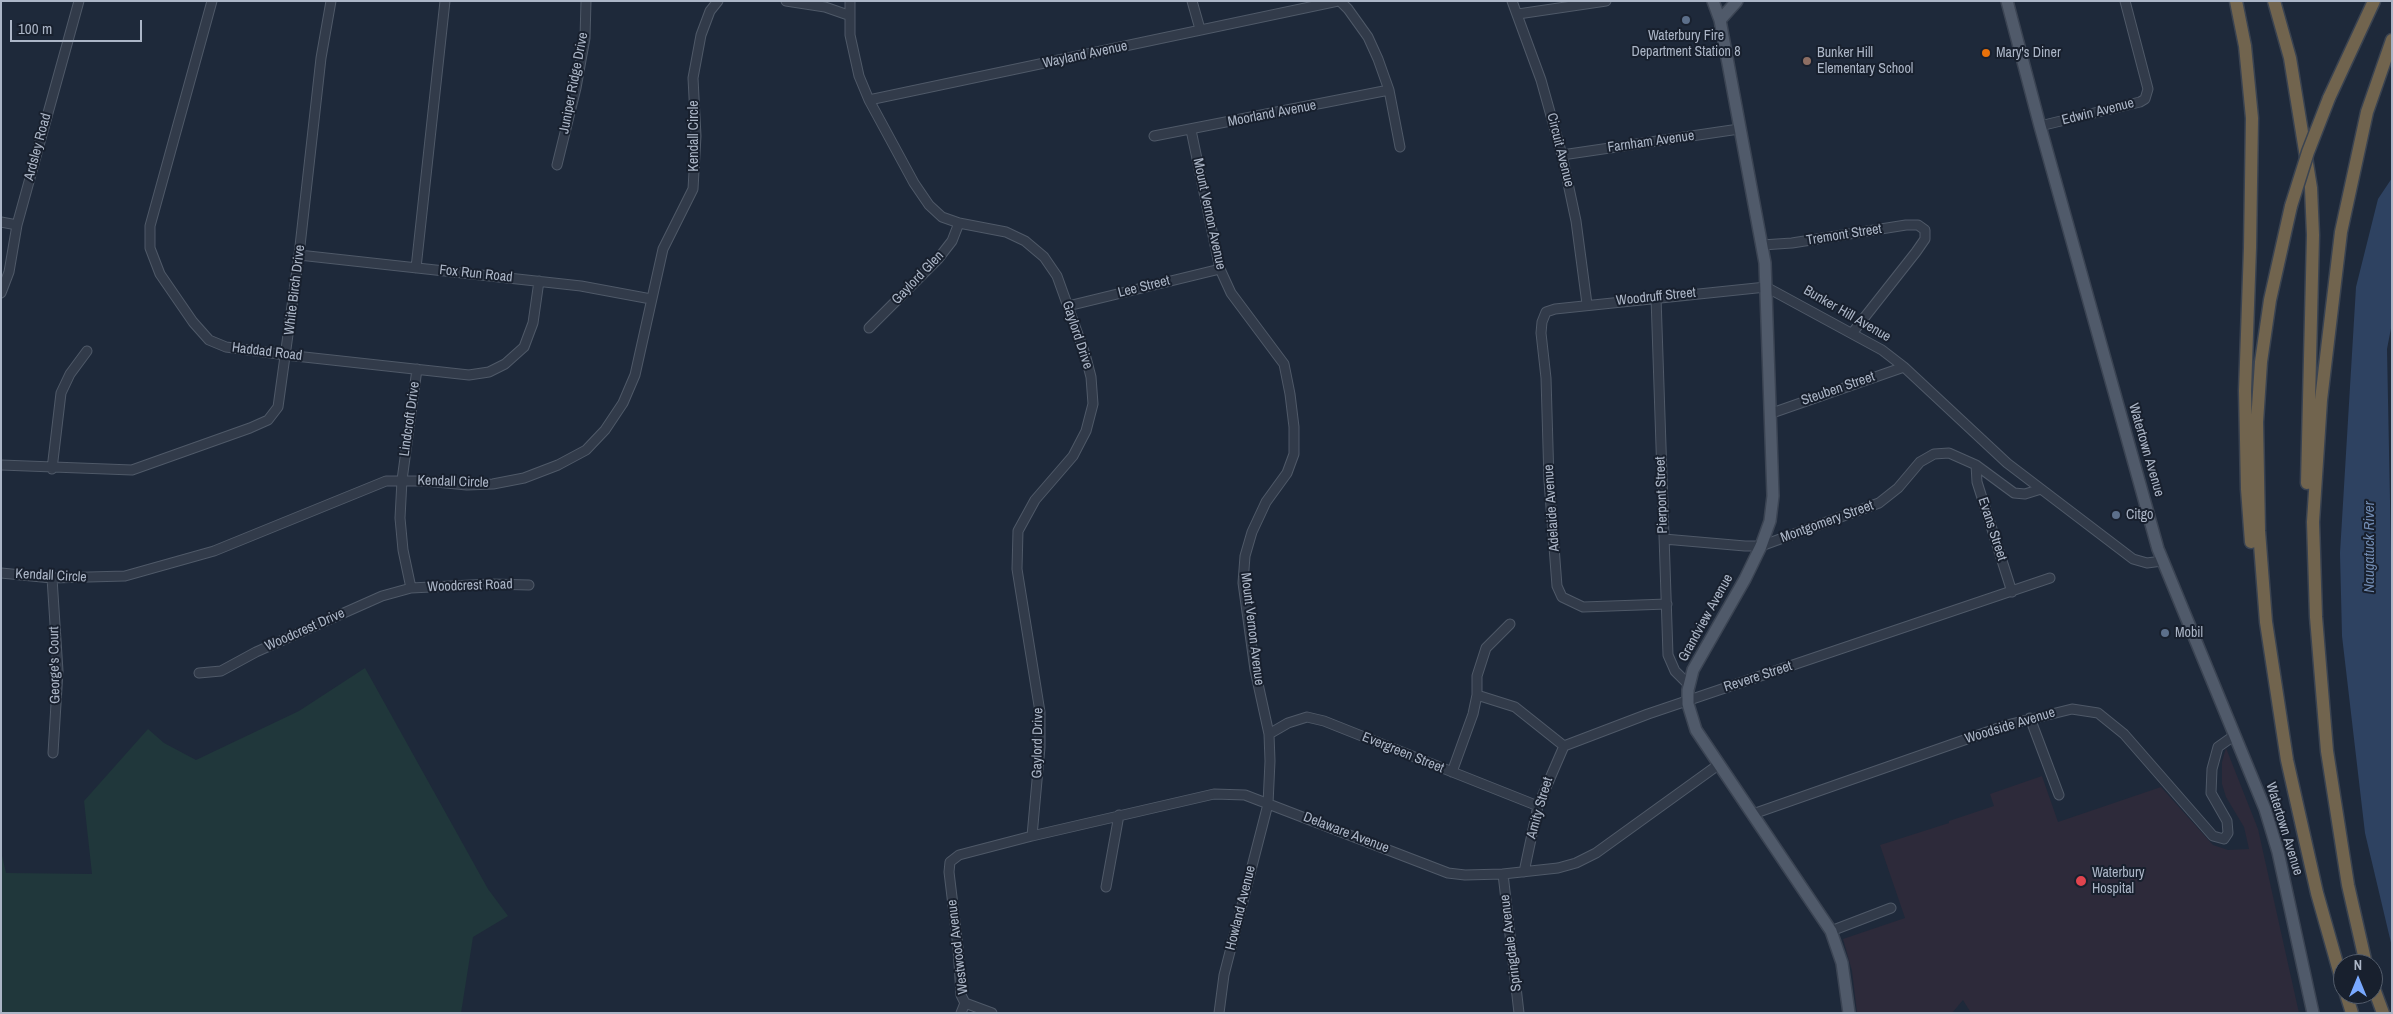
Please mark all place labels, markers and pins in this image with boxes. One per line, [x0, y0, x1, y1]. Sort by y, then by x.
marker: Waterbury Fire Department Station 8 [1680, 14, 1692, 26]
place label: Waterbury Fire Department Station 8 [1631, 28, 1741, 60]
place label: Bunker Hill Elementary School [1817, 45, 1913, 78]
place label: Mary's Diner [1996, 45, 2061, 61]
marker: Mary's Diner [1980, 47, 1992, 59]
marker: Bunker Hill Elementary School [1801, 55, 1813, 67]
place label: Citgo [2126, 507, 2153, 523]
marker: Citgo [2110, 509, 2122, 521]
place label: Mobil [2175, 625, 2203, 641]
marker: Mobil [2159, 627, 2171, 639]
place label: Waterbury Hospital [2092, 865, 2145, 898]
marker: Waterbury Hospital [2074, 874, 2088, 888]

